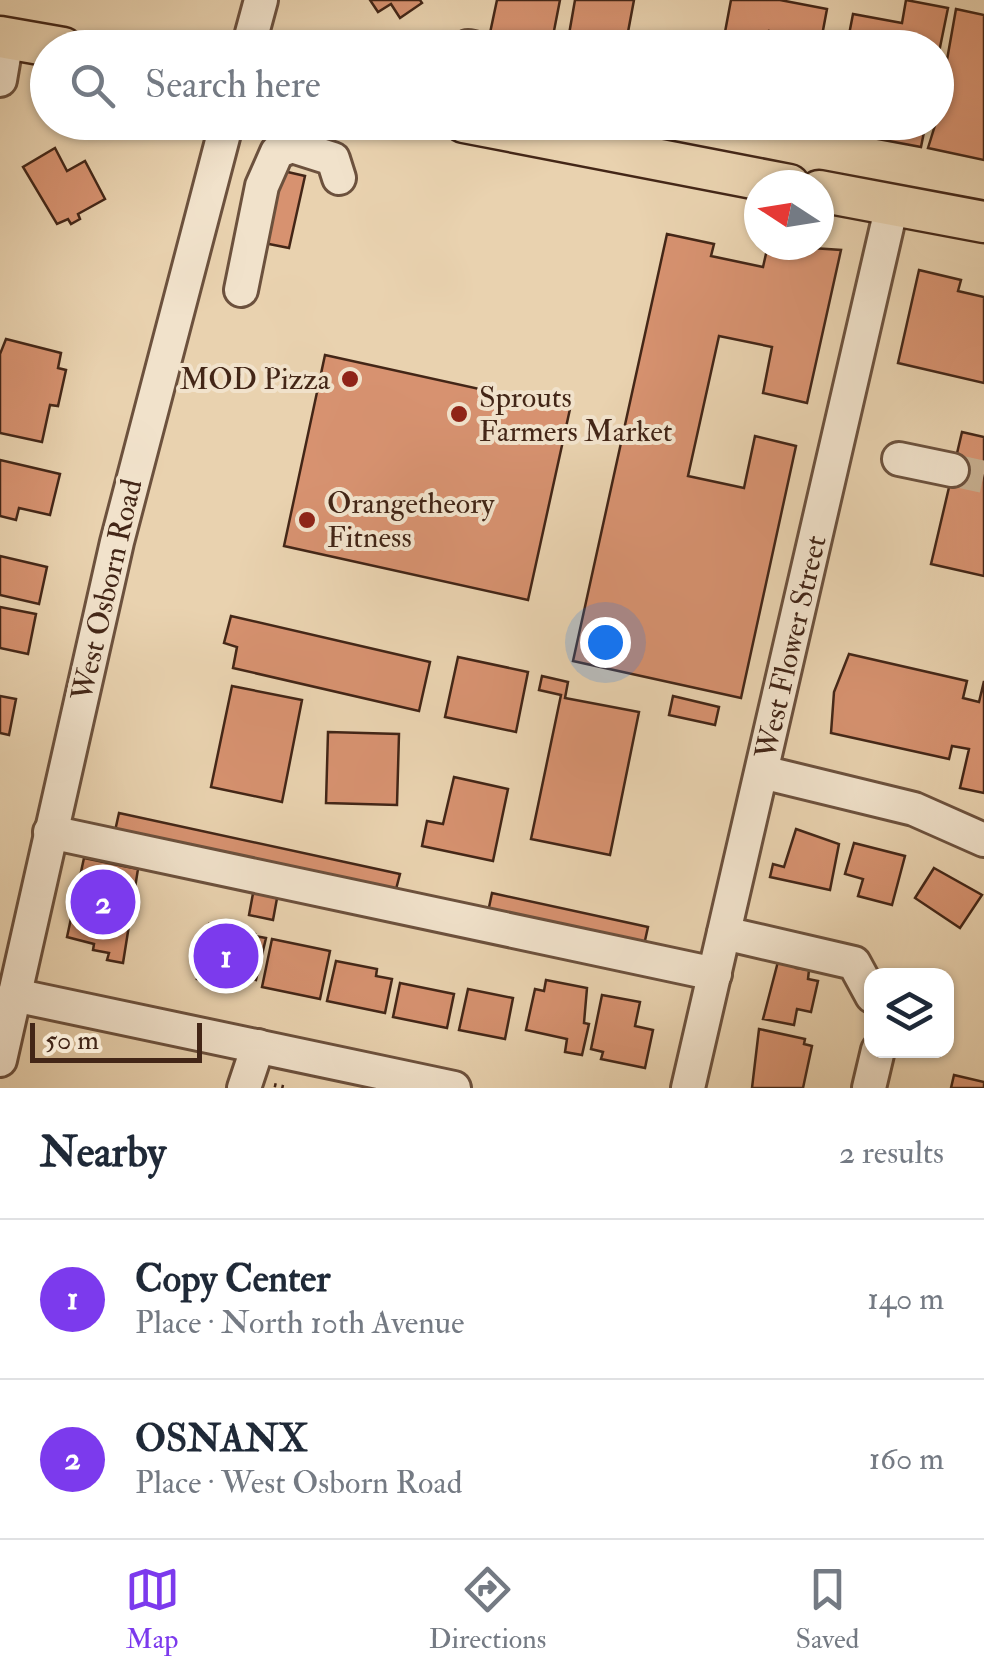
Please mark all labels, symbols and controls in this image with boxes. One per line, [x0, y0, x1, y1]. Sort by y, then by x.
search box [30, 30, 954, 140]
icon: search [65, 58, 120, 113]
text: Search here [145, 61, 321, 109]
north arrow [744, 170, 834, 260]
place label: MOD Pizza [180, 361, 331, 398]
marker: MOD Pizza [339, 368, 361, 390]
place label: Sprouts Farmers Market [479, 379, 673, 450]
marker: Sprouts Farmers Market [448, 403, 470, 425]
street label: West Osborn Road [63, 475, 151, 705]
place label: Orangetheory Fitness [327, 485, 495, 556]
marker: Orangetheory Fitness [296, 509, 318, 531]
street label: West Flower Street [747, 532, 835, 763]
your location [580, 617, 631, 668]
pin: 2 [70, 864, 136, 940]
pin: 1 [194, 918, 258, 994]
map controls [864, 968, 954, 1058]
button: layers [864, 968, 954, 1058]
scale bar [30, 1018, 202, 1062]
text: 50 m [45, 1023, 99, 1058]
text: Nearby [40, 1127, 166, 1179]
text: 2 results [839, 1133, 944, 1173]
text: Copy Center [135, 1255, 330, 1303]
text: 1 [67, 1279, 78, 1319]
text: 140 m [867, 1279, 944, 1319]
text: Place · North 10th Avenue [135, 1303, 464, 1343]
text: OSNANX [135, 1415, 308, 1463]
text: 2 [64, 1439, 81, 1479]
text: 160 m [869, 1439, 944, 1479]
text: Place · West Osborn Road [135, 1463, 462, 1503]
tab: Map [125, 1562, 180, 1657]
tab: Directions [429, 1562, 546, 1657]
tab: Saved [795, 1562, 859, 1657]

